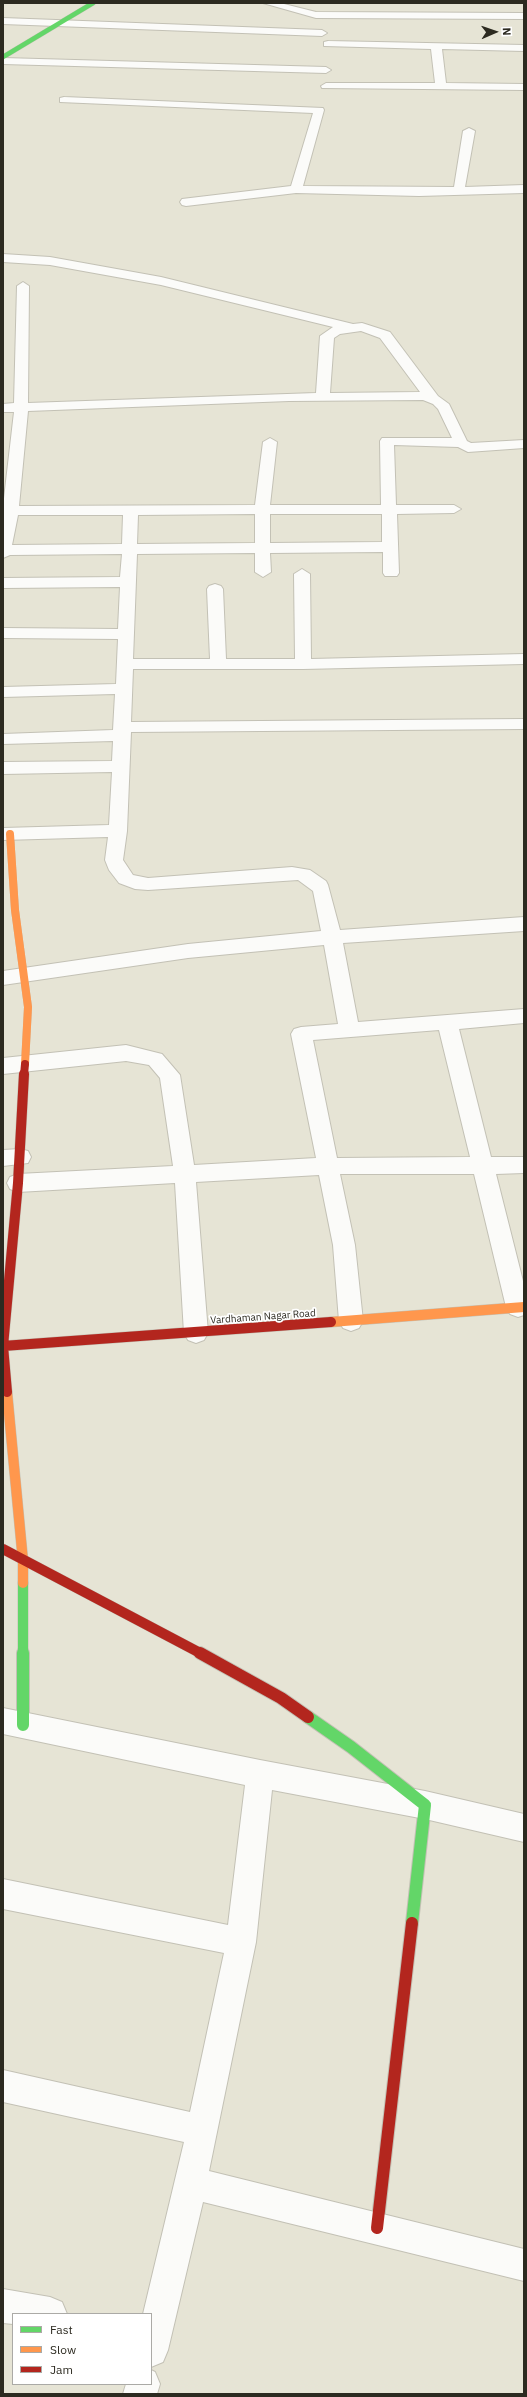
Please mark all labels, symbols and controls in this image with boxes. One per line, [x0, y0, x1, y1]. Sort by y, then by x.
north arrow [475, 12, 515, 52]
text: N [500, 27, 514, 36]
street label: Vardhaman Nagar Road [210, 1307, 316, 1327]
legend [12, 2313, 152, 2385]
text: Fast [50, 2322, 73, 2337]
text: Slow [50, 2342, 76, 2357]
text: Jam [50, 2362, 73, 2377]

